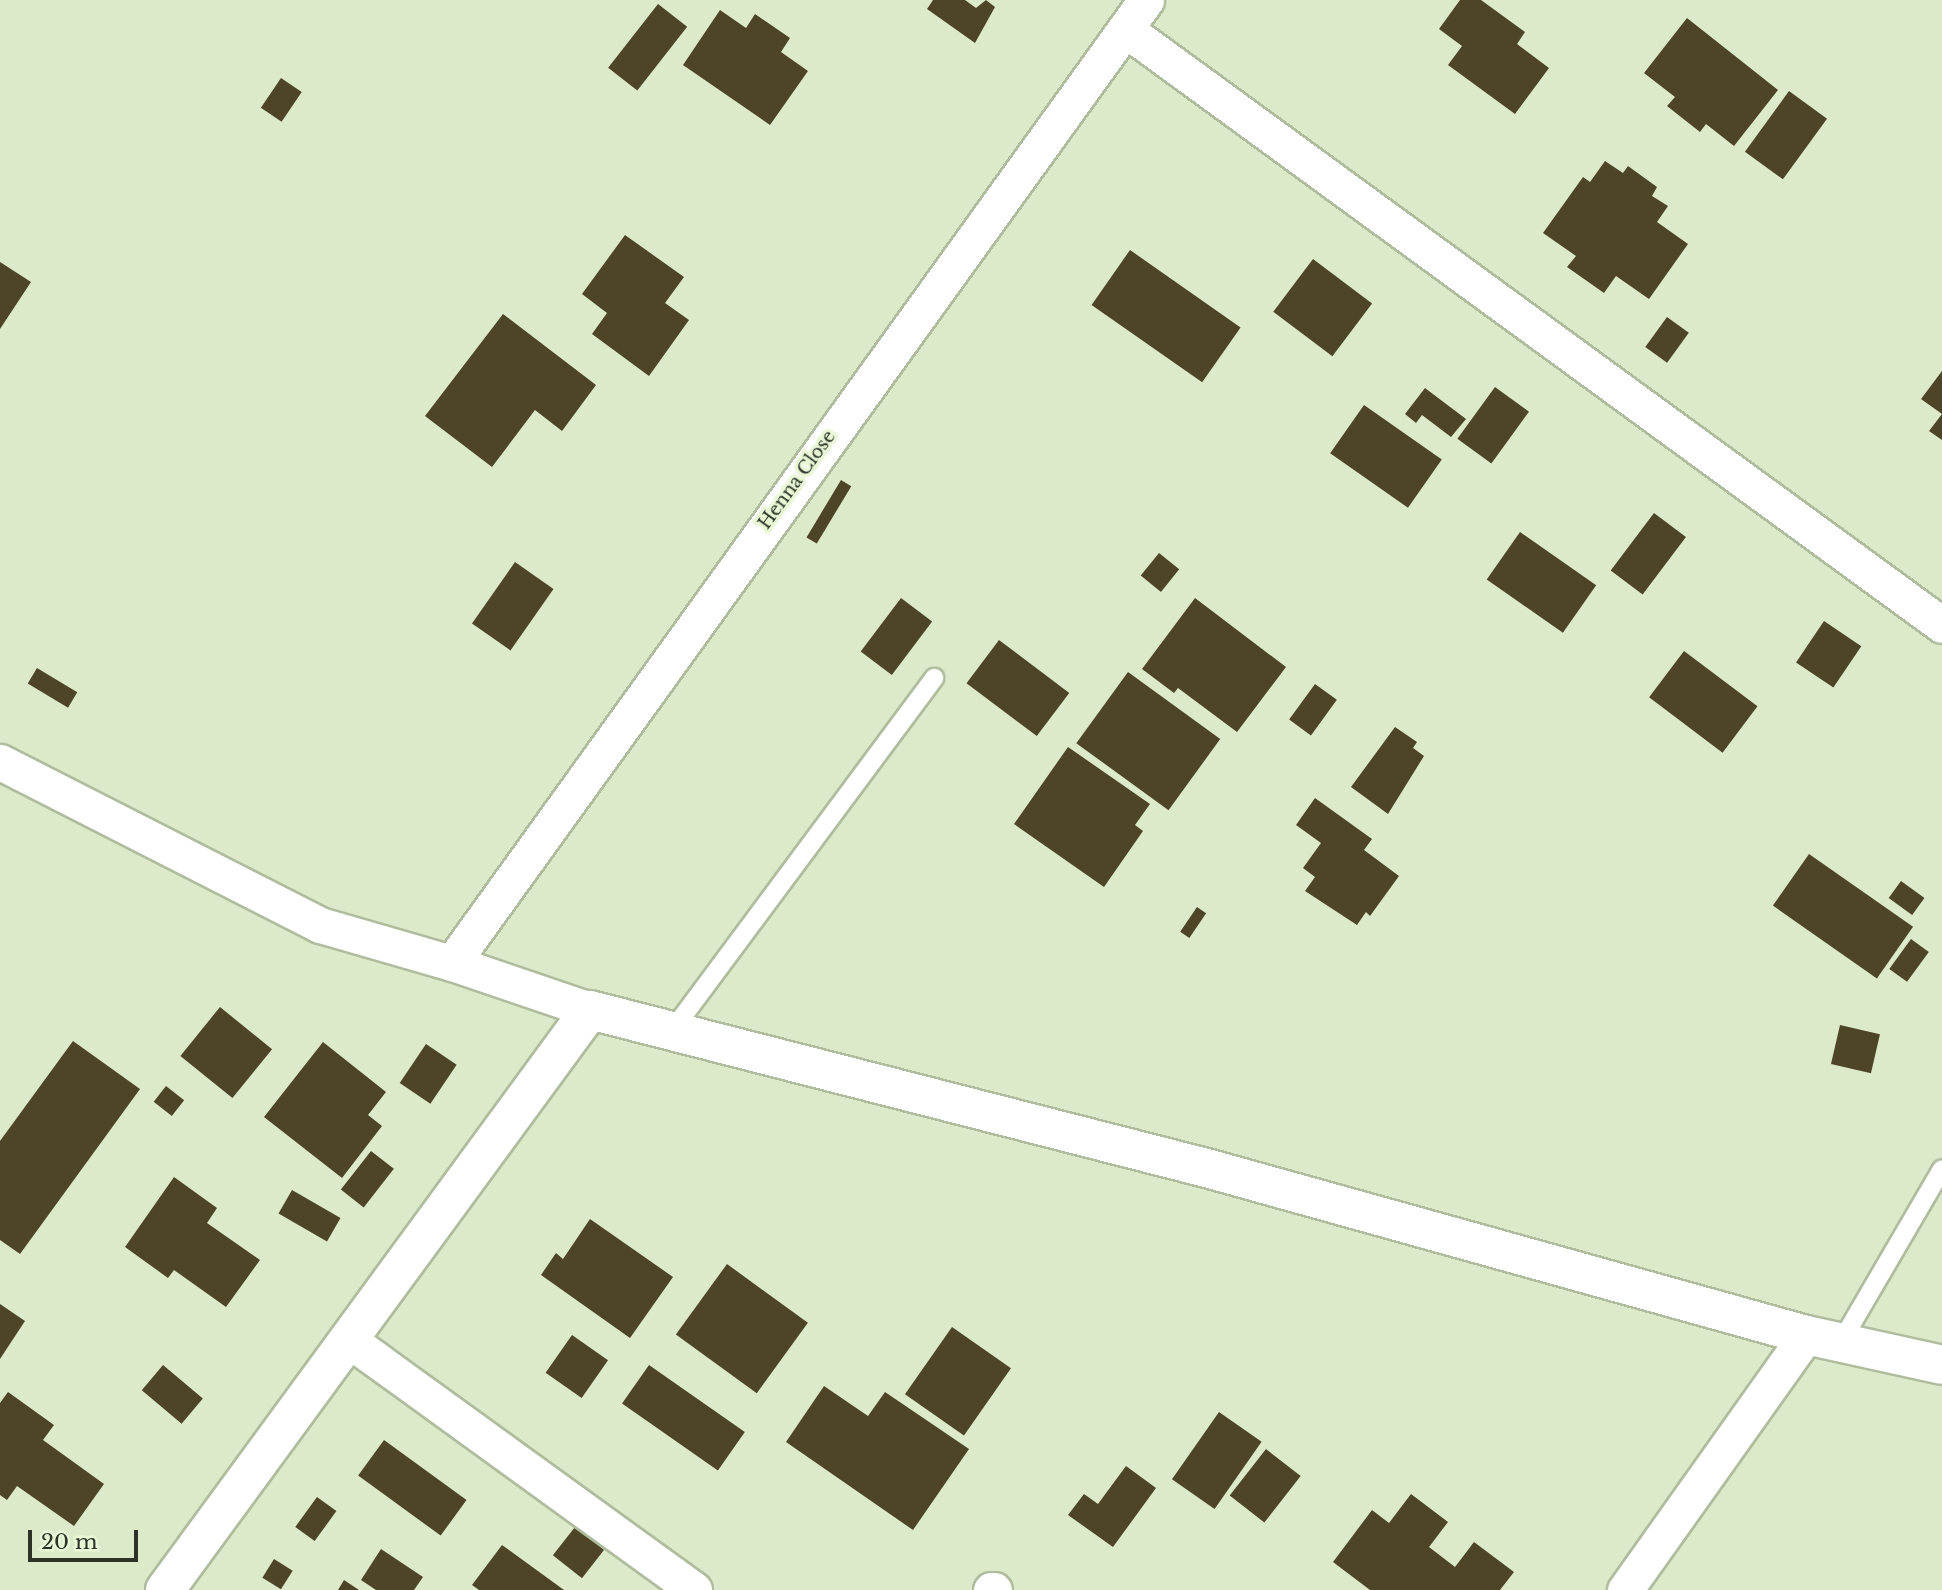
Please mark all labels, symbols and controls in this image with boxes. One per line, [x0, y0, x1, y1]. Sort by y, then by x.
street label: Henna Close [754, 426, 840, 534]
scale bar [32, 1516, 142, 1560]
text: 20 m [41, 1529, 98, 1555]

